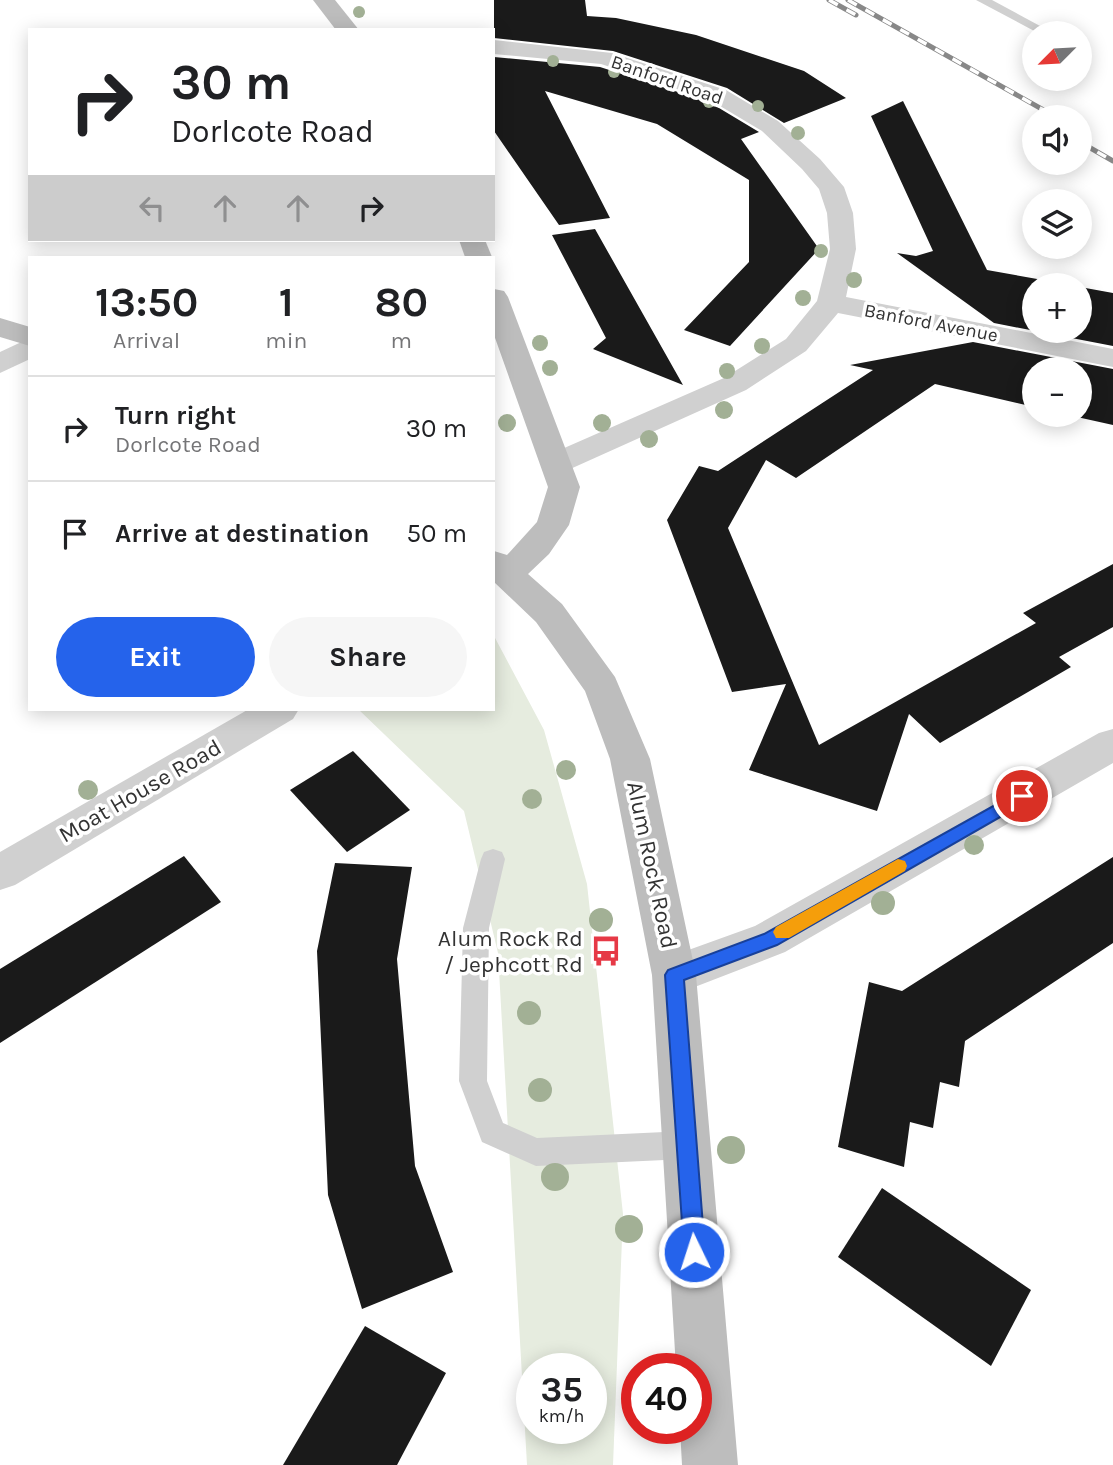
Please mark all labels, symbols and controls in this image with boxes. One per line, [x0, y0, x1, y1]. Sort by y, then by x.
north arrow [1022, 21, 1092, 91]
map controls [1022, 21, 1092, 427]
street label: Banford Road [608, 51, 726, 109]
text: 30 m [171, 54, 291, 111]
icon: right [56, 56, 147, 147]
button: sound [1022, 105, 1092, 175]
text: Dorlcote Road [171, 113, 374, 150]
icon: left [133, 189, 171, 227]
icon: ahead [206, 189, 244, 227]
icon: ahead [279, 189, 317, 227]
icon: right [352, 189, 390, 227]
button: layers [1022, 189, 1092, 259]
button: + [1022, 273, 1092, 343]
text: 13:50 [95, 277, 198, 327]
text: 1 [279, 277, 294, 327]
text: 80 [374, 277, 428, 327]
street label: Banford Avenue [862, 299, 1000, 347]
text: Arrival [113, 327, 180, 354]
text: min [265, 327, 307, 354]
text: m [390, 327, 412, 354]
button: − [1022, 357, 1092, 427]
text: Turn right [115, 400, 236, 431]
icon: right [56, 410, 94, 448]
text: 30 m [406, 413, 467, 444]
text: Dorlcote Road [115, 431, 261, 458]
icon: arrive [56, 515, 94, 553]
text: Arrive at destination [115, 518, 369, 549]
text: 50 m [406, 518, 467, 549]
button: Exit [56, 617, 255, 697]
button: Share [269, 617, 467, 697]
street label: Moat House Road [54, 734, 226, 848]
pin [992, 766, 1052, 826]
icon: arrive [1003, 777, 1041, 815]
street label: Alum Rock Road [621, 779, 683, 951]
place label: Alum Rock Rd / Jephcott Rd [438, 925, 583, 978]
bus stop icon: Alum Rock Rd / Jephcott Rd [589, 934, 623, 968]
position arrow [657, 1215, 731, 1289]
speed limit sign: 40 [621, 1353, 712, 1444]
text: 35 [540, 1369, 583, 1410]
text: km/h [539, 1405, 584, 1427]

